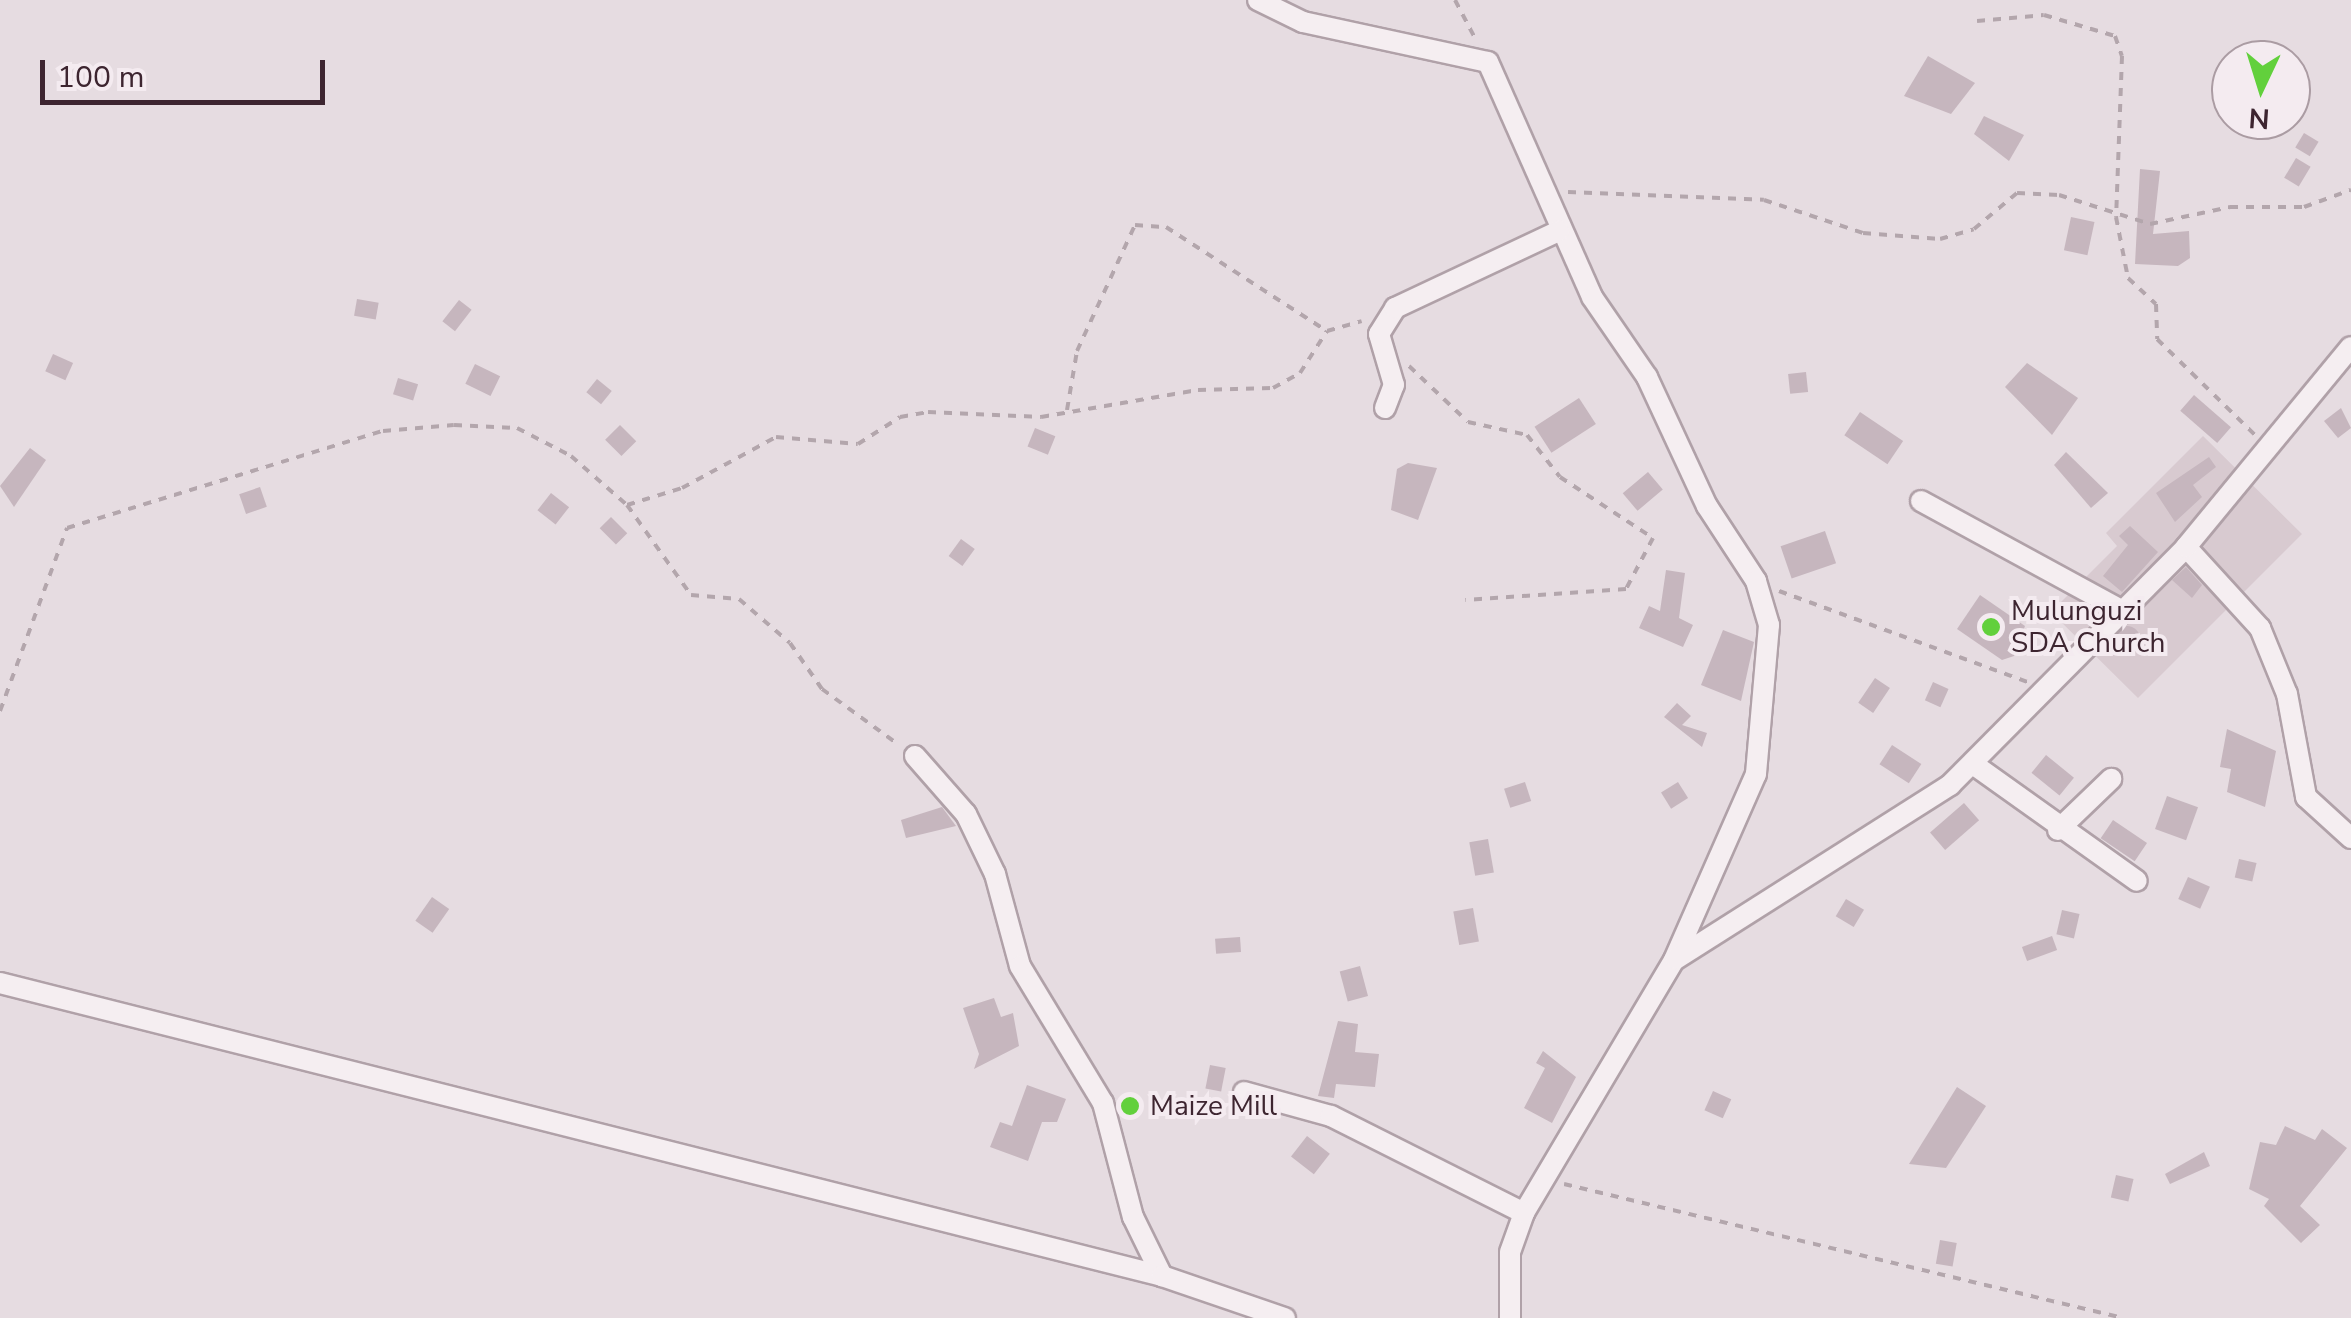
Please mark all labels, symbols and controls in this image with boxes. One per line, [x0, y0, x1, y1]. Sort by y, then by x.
scale bar [45, 40, 330, 102]
north arrow [2211, 40, 2311, 140]
text: 100 m [57, 57, 144, 98]
text: N [2247, 98, 2271, 138]
place label: Mulunguzi SDA Church [2011, 594, 2165, 660]
marker: Mulunguzi SDA Church [1980, 616, 2002, 638]
place label: Maize Mill [1150, 1089, 1277, 1123]
marker: Maize Mill [1119, 1095, 1141, 1117]

